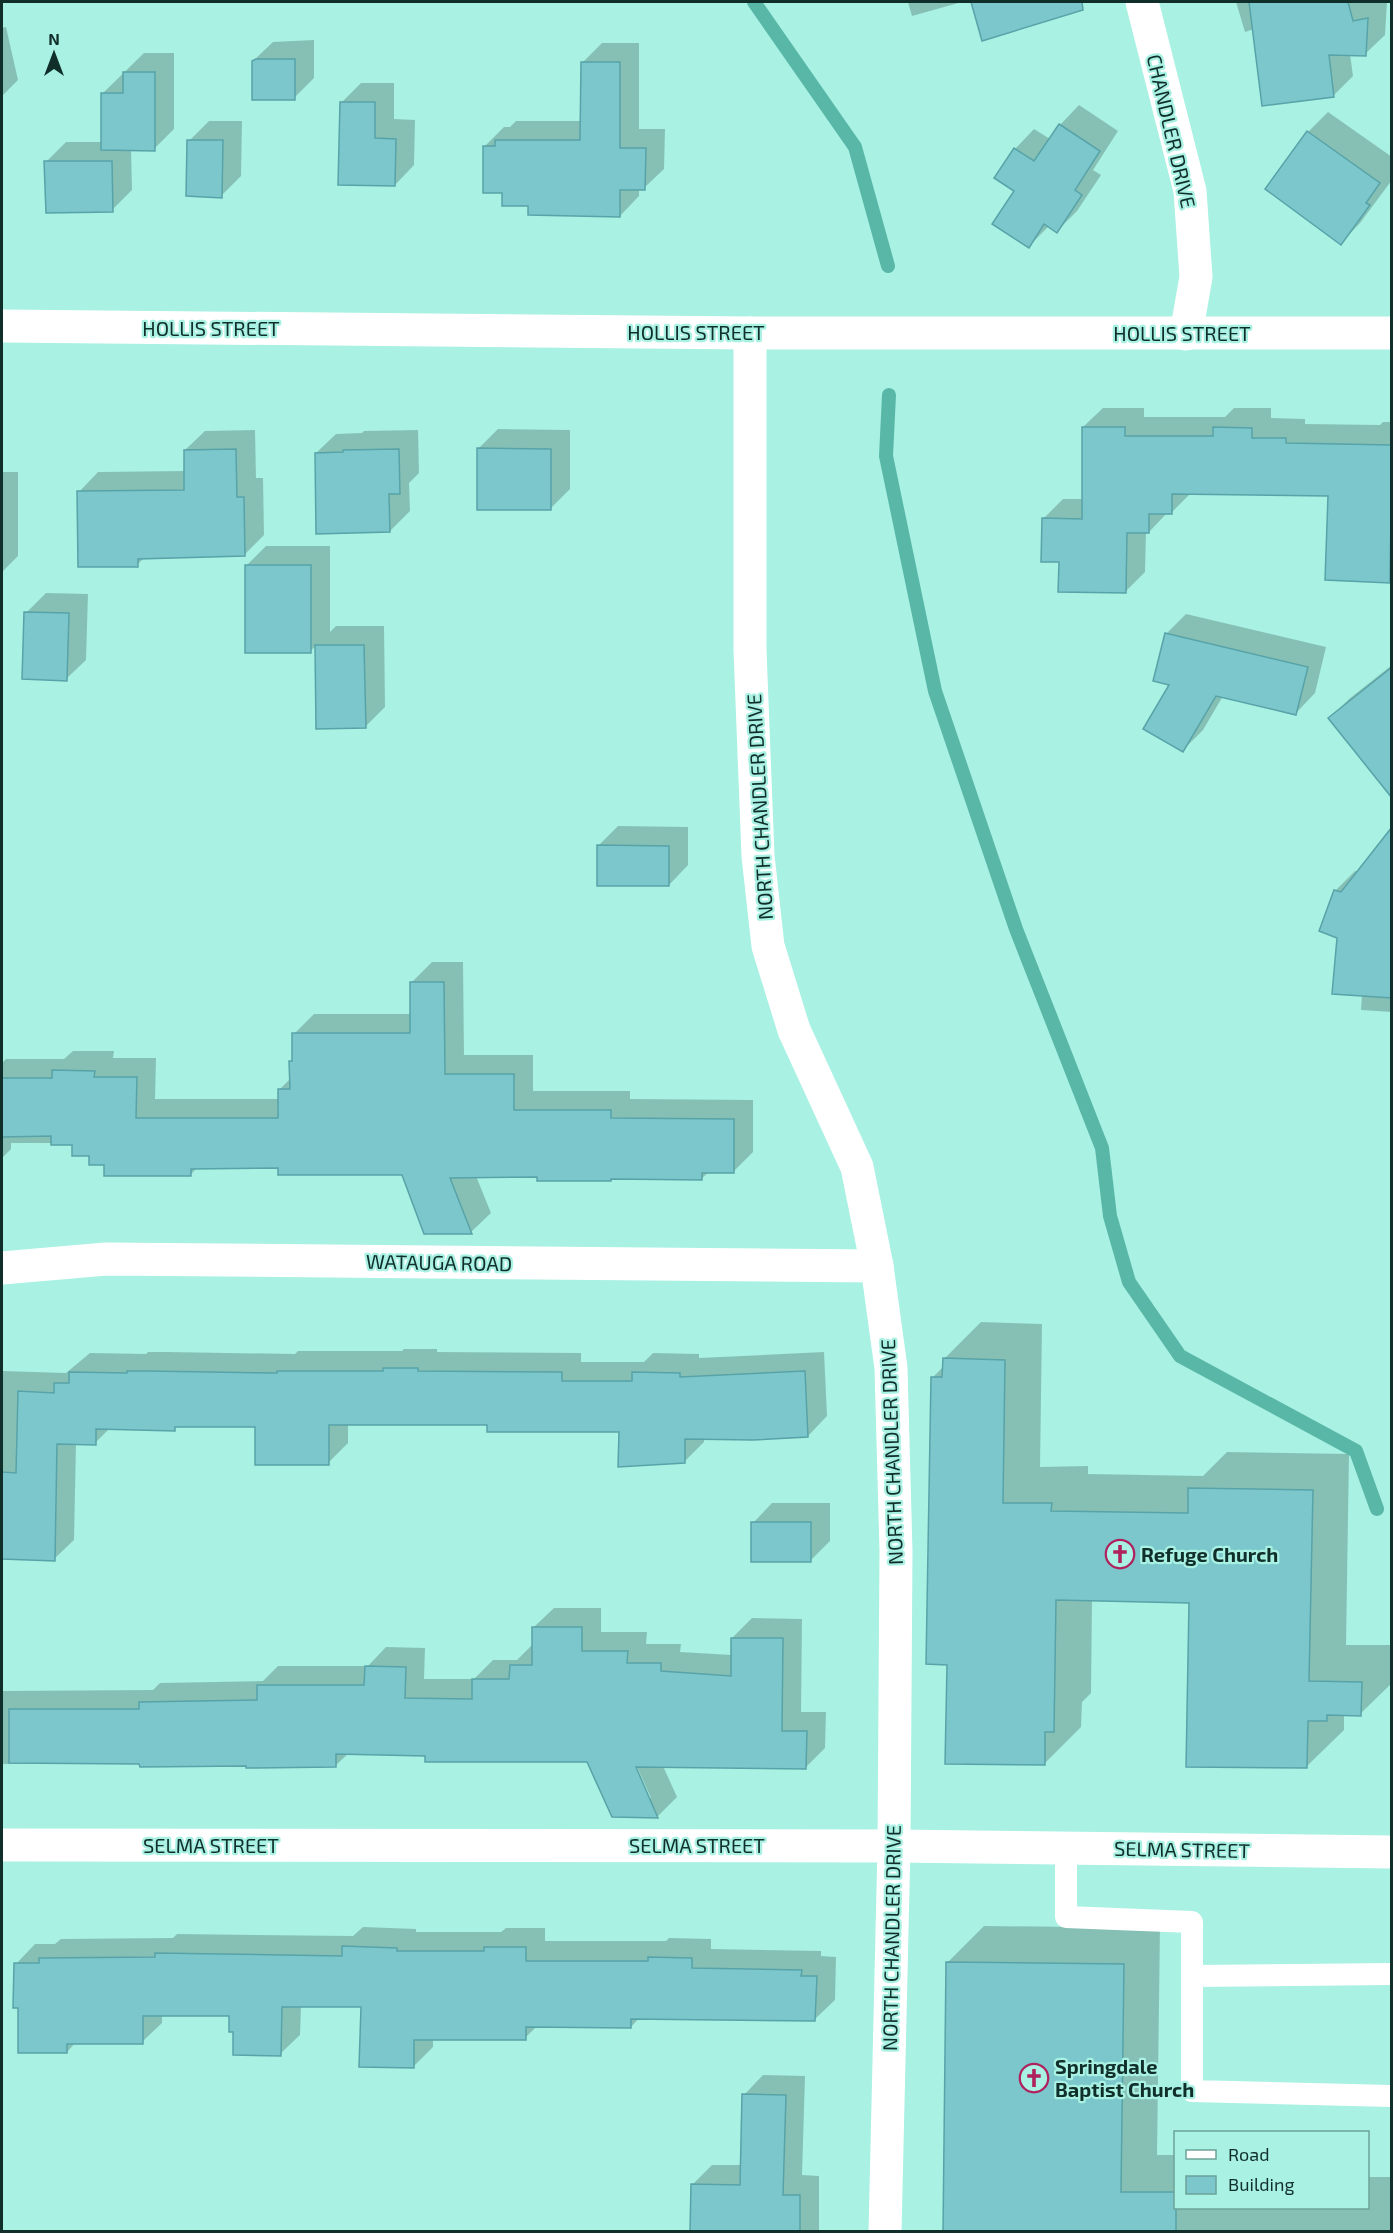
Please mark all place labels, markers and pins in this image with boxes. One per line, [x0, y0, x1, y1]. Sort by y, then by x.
church icon: Refuge Church [1104, 1538, 1136, 1570]
place label: Refuge Church [1141, 1542, 1278, 1566]
place label: Springdale Baptist Church [1055, 2054, 1194, 2101]
church icon: Springdale Baptist Church [1018, 2062, 1050, 2094]

